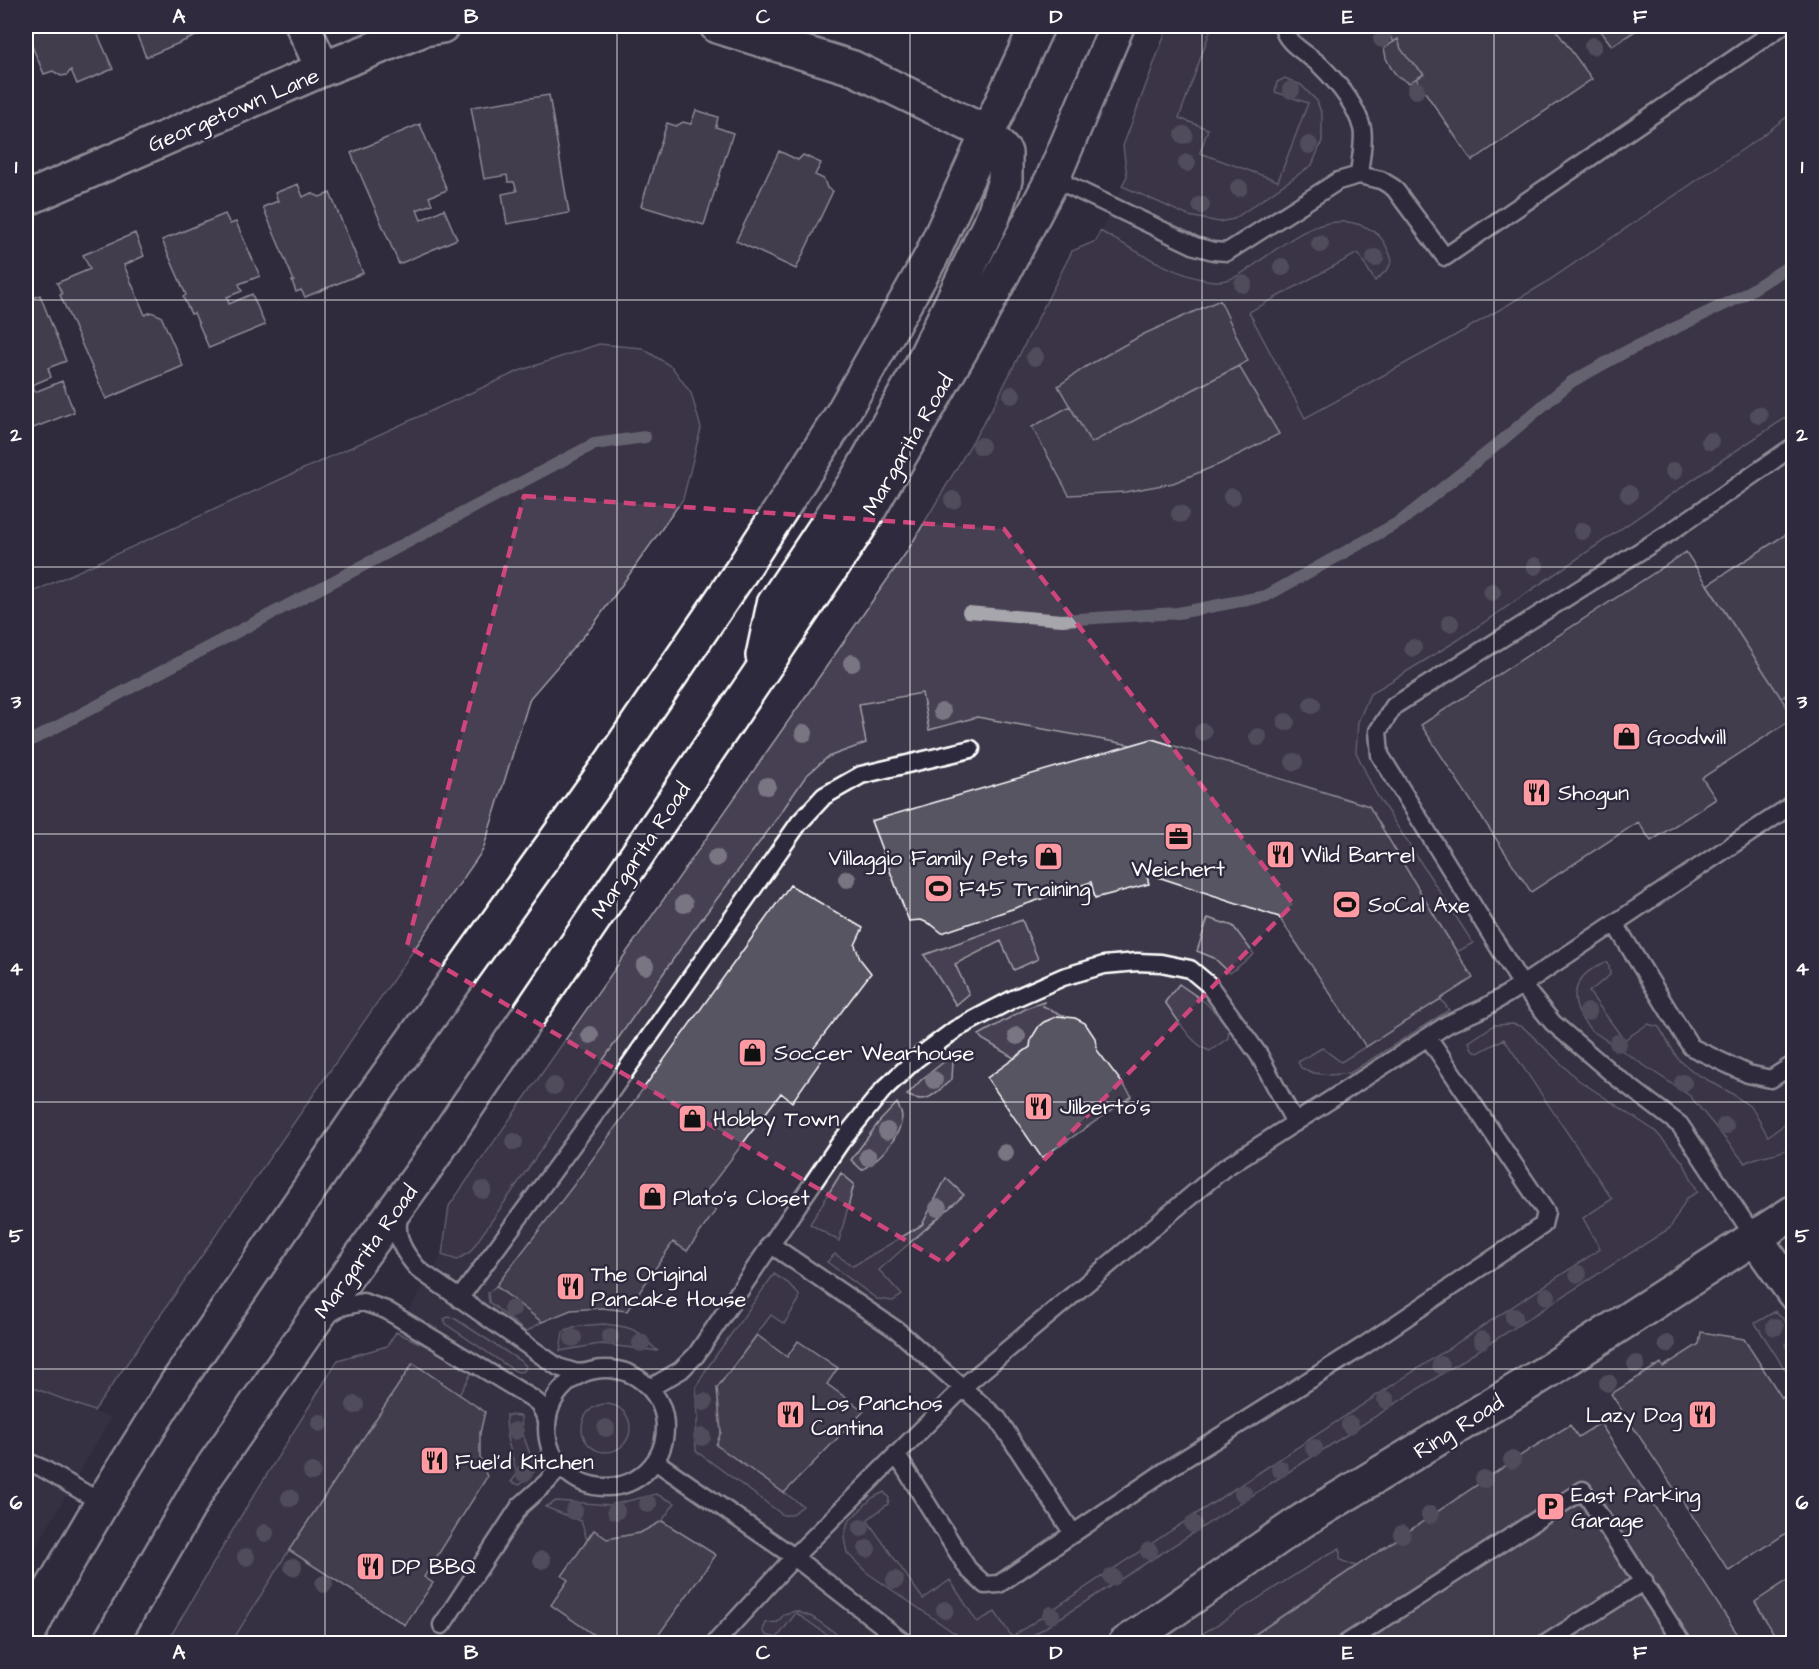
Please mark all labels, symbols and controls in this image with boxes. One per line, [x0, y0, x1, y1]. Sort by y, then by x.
text: A [173, 3, 186, 31]
text: B [464, 3, 479, 31]
text: C [756, 3, 771, 31]
text: D [1050, 3, 1063, 31]
text: E [1342, 3, 1354, 31]
text: F [1633, 3, 1648, 31]
street label: Georgetown Lane [143, 60, 324, 161]
text: 1 [15, 153, 18, 181]
text: 1 [1801, 153, 1804, 181]
street label: Margarita Road [855, 368, 962, 522]
text: 2 [9, 421, 22, 449]
text: 2 [1795, 421, 1808, 449]
text: 3 [10, 688, 22, 716]
text: 3 [1796, 688, 1808, 716]
shop icon: Goodwill [1610, 720, 1642, 752]
place label: Goodwill [1647, 722, 1726, 753]
street label: Margarita Road [584, 776, 699, 926]
restaurant icon: Shogun [1521, 776, 1553, 808]
place label: Shogun [1558, 778, 1629, 810]
office icon: Weichert [1162, 820, 1194, 852]
restaurant icon: Wild Barrel [1264, 838, 1296, 870]
place label: Wild Barrel [1301, 840, 1415, 871]
shop icon: Villaggio Family Pets [1033, 841, 1065, 873]
place label: Villaggio Family Pets [828, 843, 1028, 875]
place label: Weichert [1131, 854, 1225, 885]
sports icon: F45 Training [922, 872, 954, 904]
place label: F45 Training [959, 874, 1091, 906]
sports icon: SoCal Axe [1331, 888, 1363, 920]
place label: SoCal Axe [1368, 890, 1470, 921]
text: 4 [9, 955, 23, 983]
text: 4 [1795, 955, 1809, 983]
shop icon: Soccer Wearhouse [737, 1036, 769, 1068]
place label: Soccer Wearhouse [774, 1038, 975, 1069]
restaurant icon: Jilberto's [1023, 1090, 1055, 1122]
place label: Jilberto's [1060, 1092, 1151, 1123]
shop icon: Hobby Town [676, 1102, 708, 1134]
place label: Hobby Town [713, 1104, 839, 1136]
street label: Margarita Road [307, 1178, 426, 1326]
shop icon: Plato's Closet [636, 1181, 668, 1213]
place label: Plato's Closet [673, 1183, 810, 1214]
text: 5 [9, 1222, 24, 1250]
text: 5 [1795, 1222, 1810, 1250]
place label: The Original Pancake House [591, 1259, 746, 1315]
restaurant icon: The Original Pancake House [554, 1270, 586, 1302]
street label: Ring Road [1408, 1387, 1510, 1468]
place label: Los Panchos Cantina [811, 1388, 943, 1444]
restaurant icon: Lazy Dog [1687, 1398, 1719, 1430]
restaurant icon: Los Panchos Cantina [774, 1399, 806, 1431]
place label: Lazy Dog [1586, 1400, 1682, 1432]
restaurant icon: Fuel'd Kitchen [418, 1445, 450, 1477]
place label: Fuel'd Kitchen [455, 1447, 594, 1478]
place label: East Parking Garage [1571, 1480, 1701, 1537]
text: 6 [10, 1489, 23, 1517]
text: 6 [1796, 1489, 1809, 1517]
parking icon: East Parking Garage [1534, 1491, 1566, 1523]
restaurant icon: DP BBQ [355, 1550, 387, 1582]
place label: DP BBQ [392, 1552, 476, 1583]
text: A [173, 1639, 186, 1667]
text: B [464, 1639, 479, 1667]
text: C [756, 1639, 771, 1667]
text: D [1050, 1639, 1063, 1667]
text: E [1342, 1639, 1354, 1667]
text: F [1633, 1639, 1648, 1667]

